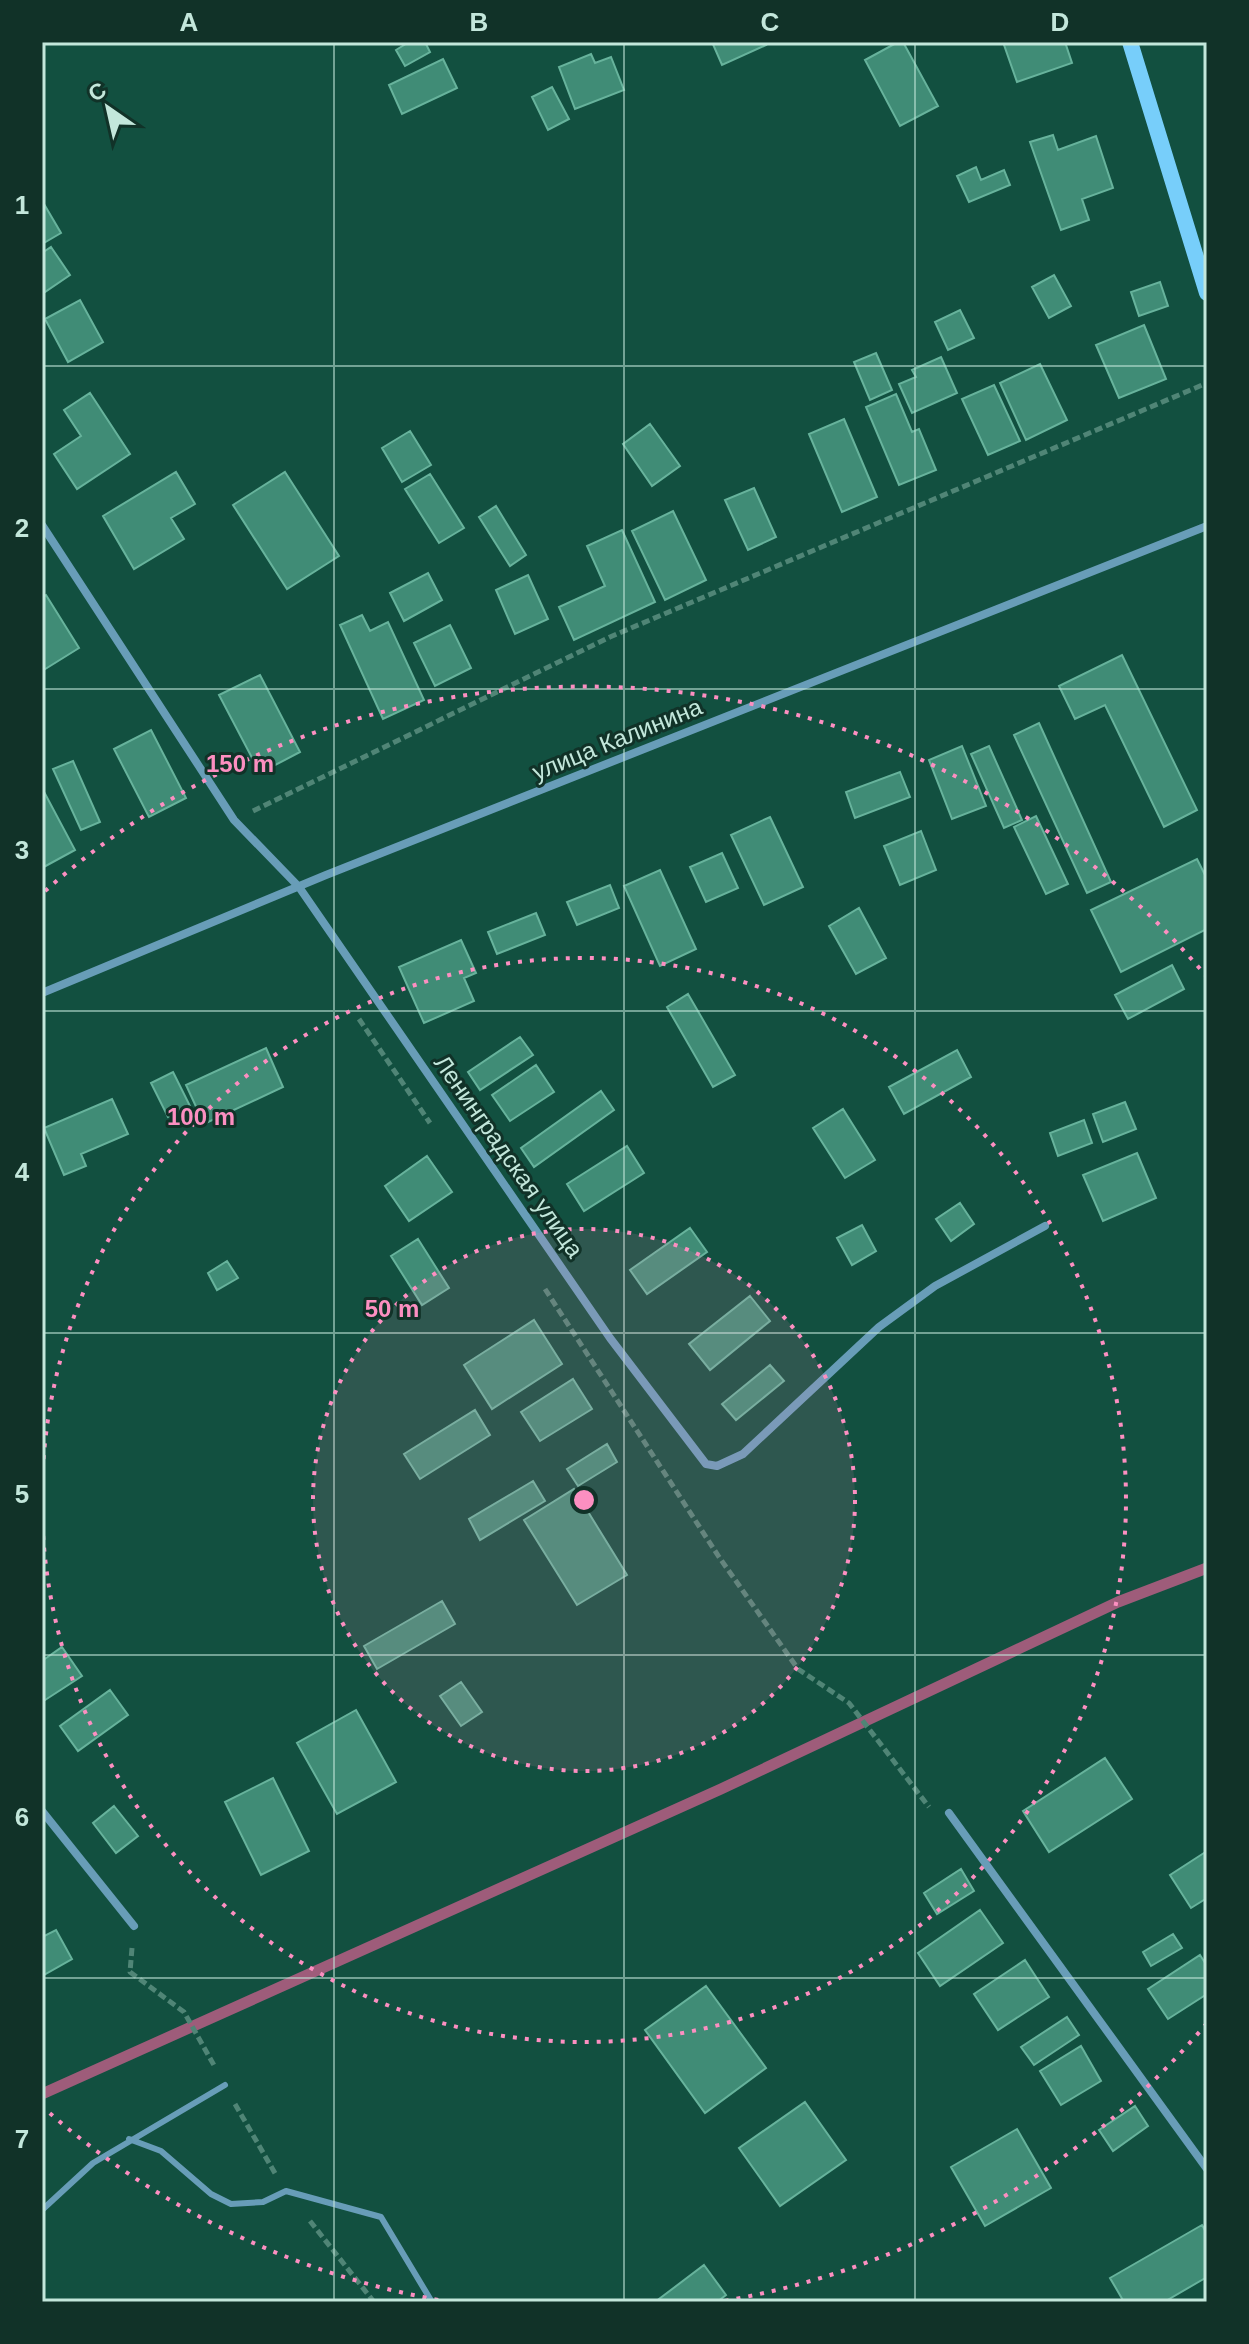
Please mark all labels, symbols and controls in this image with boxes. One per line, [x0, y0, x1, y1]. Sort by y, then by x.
text: A [180, 7, 199, 37]
text: B [470, 7, 488, 37]
text: C [761, 7, 780, 37]
text: D [1051, 7, 1069, 37]
north arrow [68, 68, 148, 148]
text: С [84, 77, 111, 107]
text: 1 [15, 190, 29, 220]
text: 2 [15, 513, 29, 543]
street label: улица Калинина [528, 692, 706, 785]
text: 150 m [206, 750, 274, 777]
text: 3 [15, 835, 29, 865]
street label: Ленинградская улица [429, 1050, 589, 1263]
text: 100 m [167, 1103, 235, 1130]
text: 4 [15, 1157, 30, 1187]
text: 50 m [365, 1295, 419, 1322]
text: 5 [15, 1479, 29, 1509]
centre of rings [570, 1486, 598, 1514]
text: 6 [15, 1802, 29, 1832]
text: 7 [15, 2124, 29, 2154]

